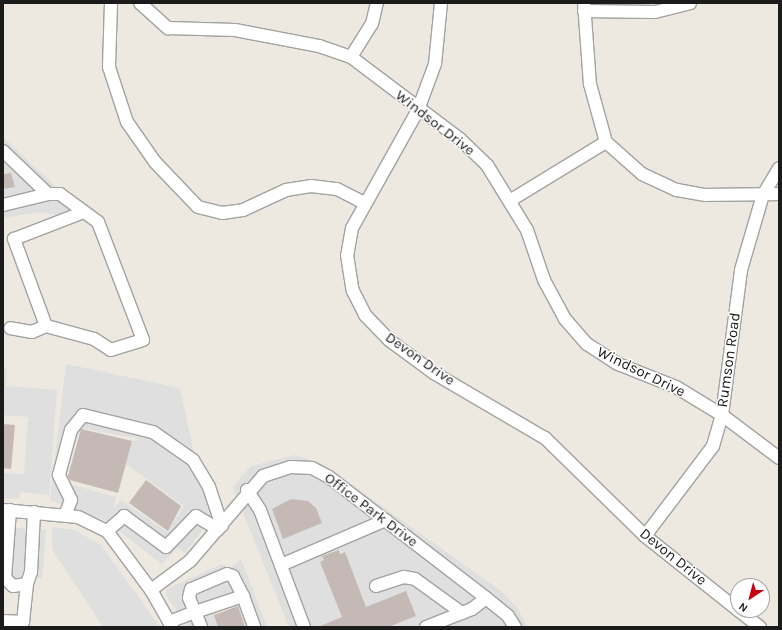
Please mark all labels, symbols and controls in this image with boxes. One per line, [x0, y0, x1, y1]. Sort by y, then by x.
street label: Windsor Drive [392, 86, 478, 160]
street label: Rumson Road [713, 311, 745, 409]
street label: Devon Drive [382, 328, 458, 390]
street label: Windsor Drive [594, 343, 688, 401]
street label: Office Park Drive [321, 469, 421, 551]
street label: Devon Drive [636, 525, 710, 589]
north arrow [730, 578, 770, 618]
text: N [736, 600, 750, 615]

